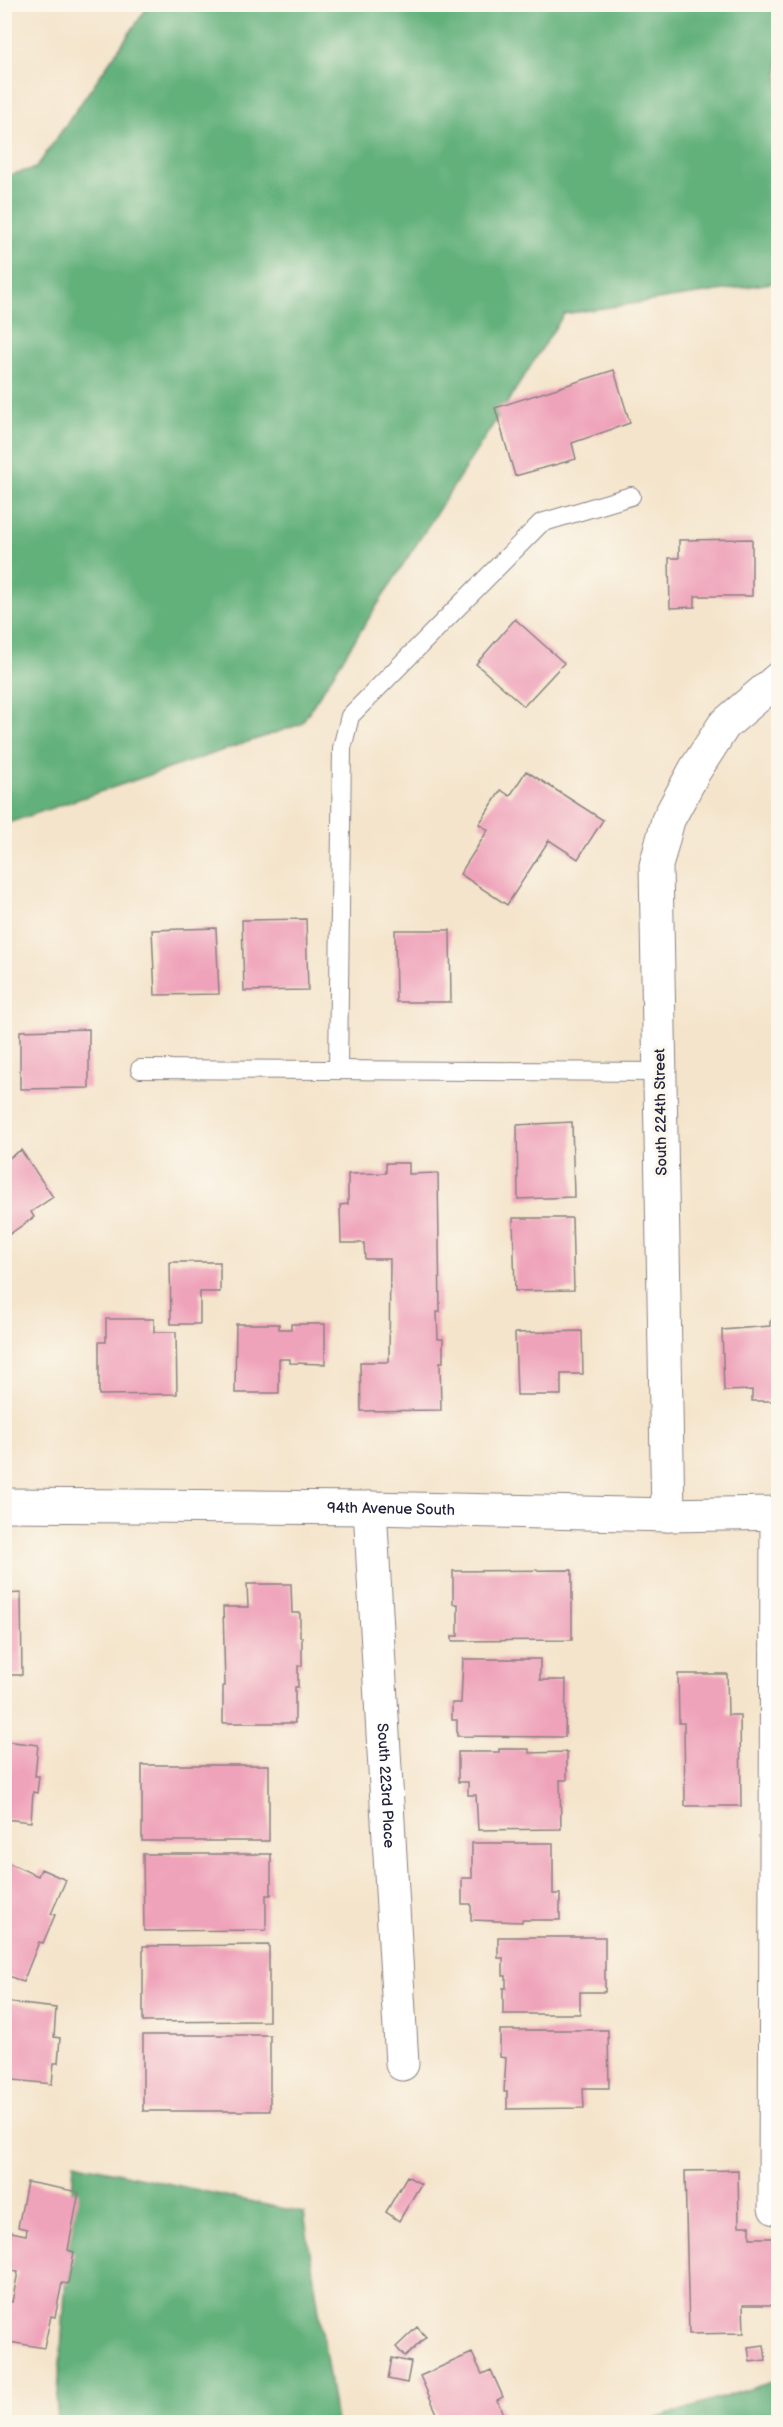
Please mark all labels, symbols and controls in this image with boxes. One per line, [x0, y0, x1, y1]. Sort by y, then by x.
street label: South 224th Street [650, 1048, 672, 1176]
street label: 94th Avenue South [327, 1498, 455, 1519]
street label: South 223rd Place [373, 1722, 399, 1849]

